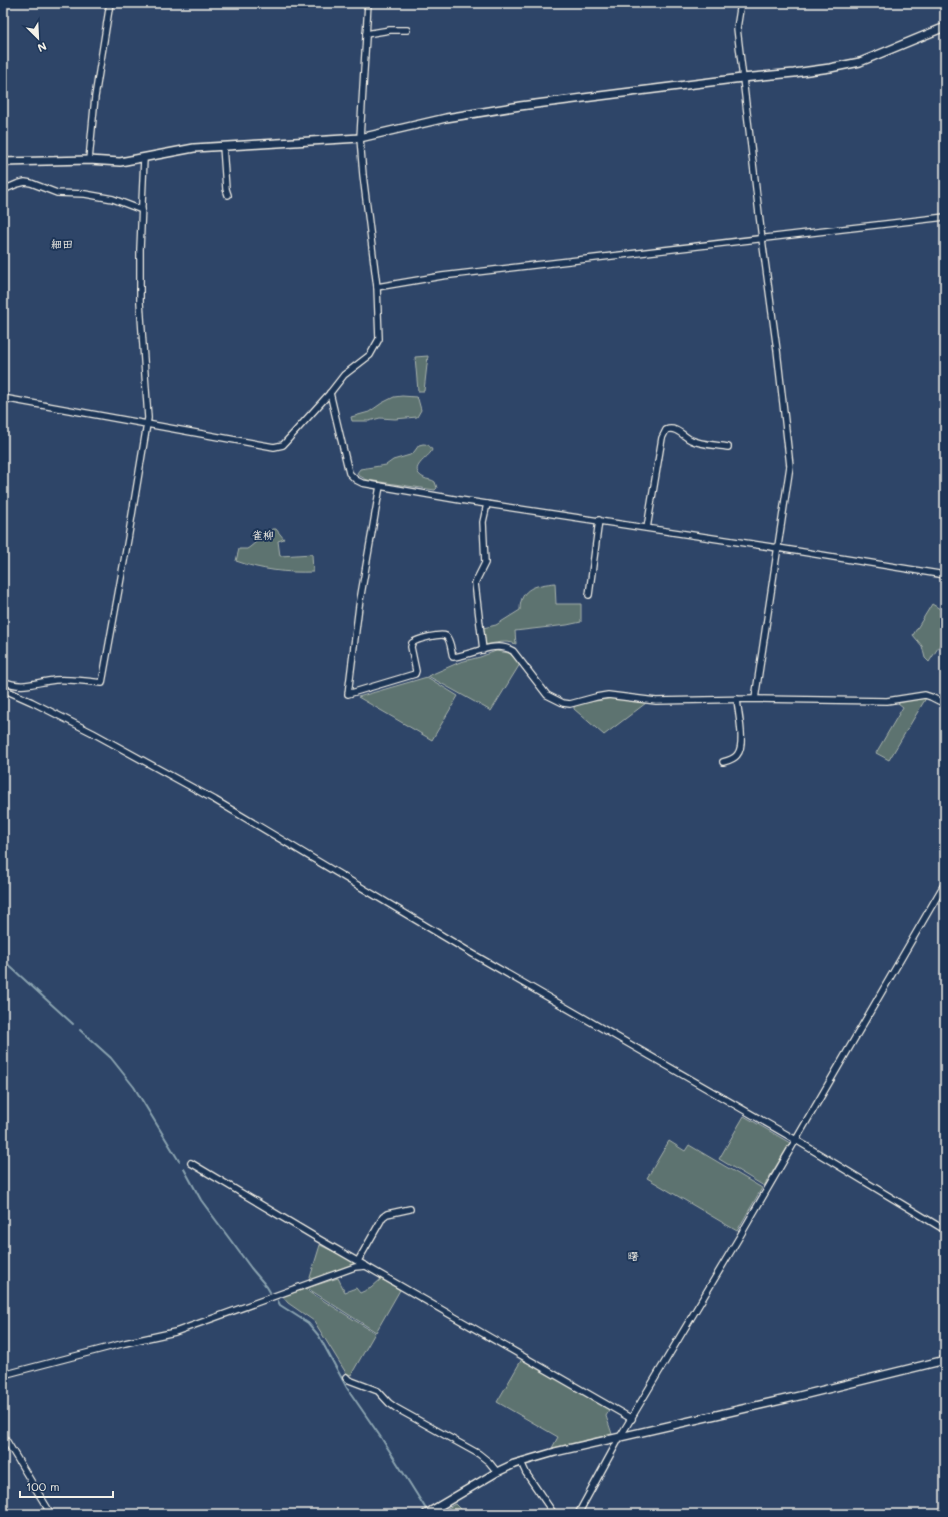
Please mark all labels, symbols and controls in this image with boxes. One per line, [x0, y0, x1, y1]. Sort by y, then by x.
north arrow [18, 18, 58, 58]
text: N [35, 39, 49, 56]
district label: 細田 [51, 236, 73, 251]
district label: 雀柳 [252, 527, 274, 542]
district label: 曙 [628, 1248, 639, 1263]
scale bar [20, 1473, 113, 1499]
text: 100 m [26, 1478, 60, 1494]

